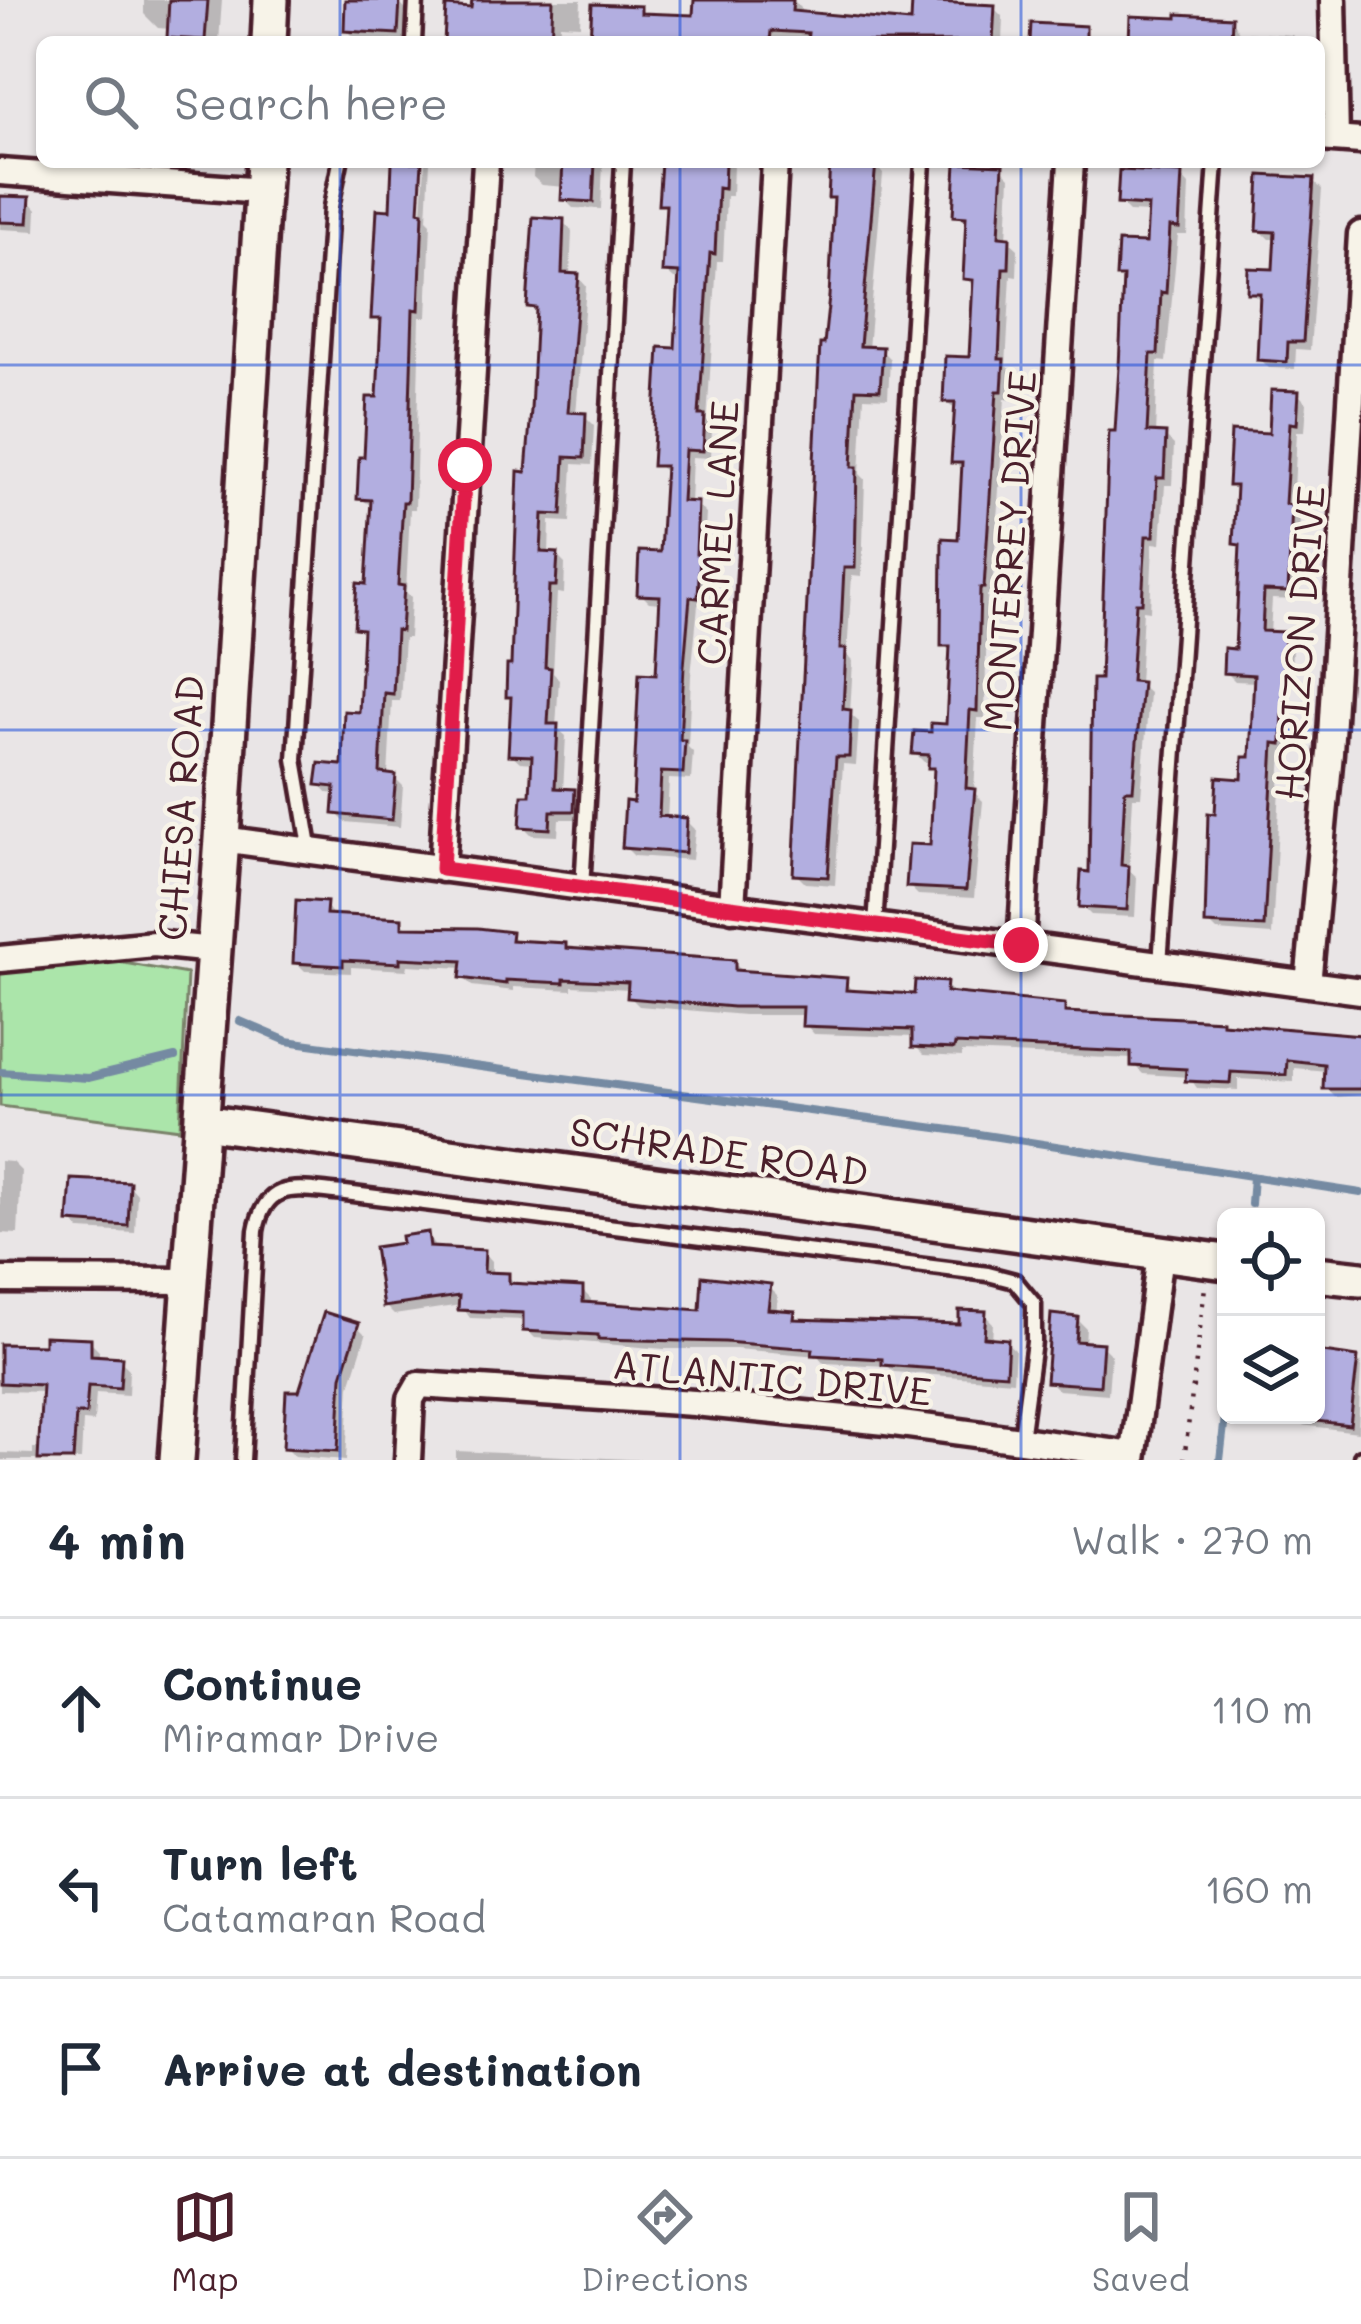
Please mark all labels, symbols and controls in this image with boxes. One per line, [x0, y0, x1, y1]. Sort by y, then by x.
search box [36, 36, 1325, 168]
icon: search [78, 69, 144, 135]
text: Search here [174, 73, 448, 131]
street label: MONTERREY DRIVE [970, 369, 1047, 733]
street label: CARMEL LANE [684, 399, 749, 667]
route start [438, 438, 492, 492]
street label: HORIZON DRIVE [1262, 484, 1335, 802]
street label: CHIESA ROAD [145, 673, 214, 942]
route end [994, 918, 1048, 972]
street label: SCHRADE ROAD [567, 1104, 872, 1197]
map controls [1217, 1208, 1325, 1424]
button: locate [1217, 1208, 1325, 1316]
button: layers [1217, 1316, 1325, 1424]
street label: ATLANTIC DRIVE [610, 1337, 934, 1416]
text: 4 min [48, 1505, 186, 1572]
text: Walk · 270 m [1071, 1513, 1313, 1564]
text: Continue [162, 1653, 362, 1711]
icon: ahead [48, 1675, 114, 1741]
text: 110 m [1211, 1682, 1313, 1733]
text: Miramar Drive [162, 1711, 439, 1762]
text: Turn left [162, 1833, 358, 1891]
icon: left [48, 1855, 114, 1921]
text: 160 m [1204, 1862, 1313, 1913]
text: Catamaran Road [162, 1891, 486, 1942]
icon: arrive [48, 2035, 114, 2101]
text: Arrive at destination [162, 2039, 642, 2097]
tab: Map [171, 2184, 239, 2299]
tab: Directions [581, 2184, 749, 2299]
tab: Saved [1092, 2184, 1190, 2299]

